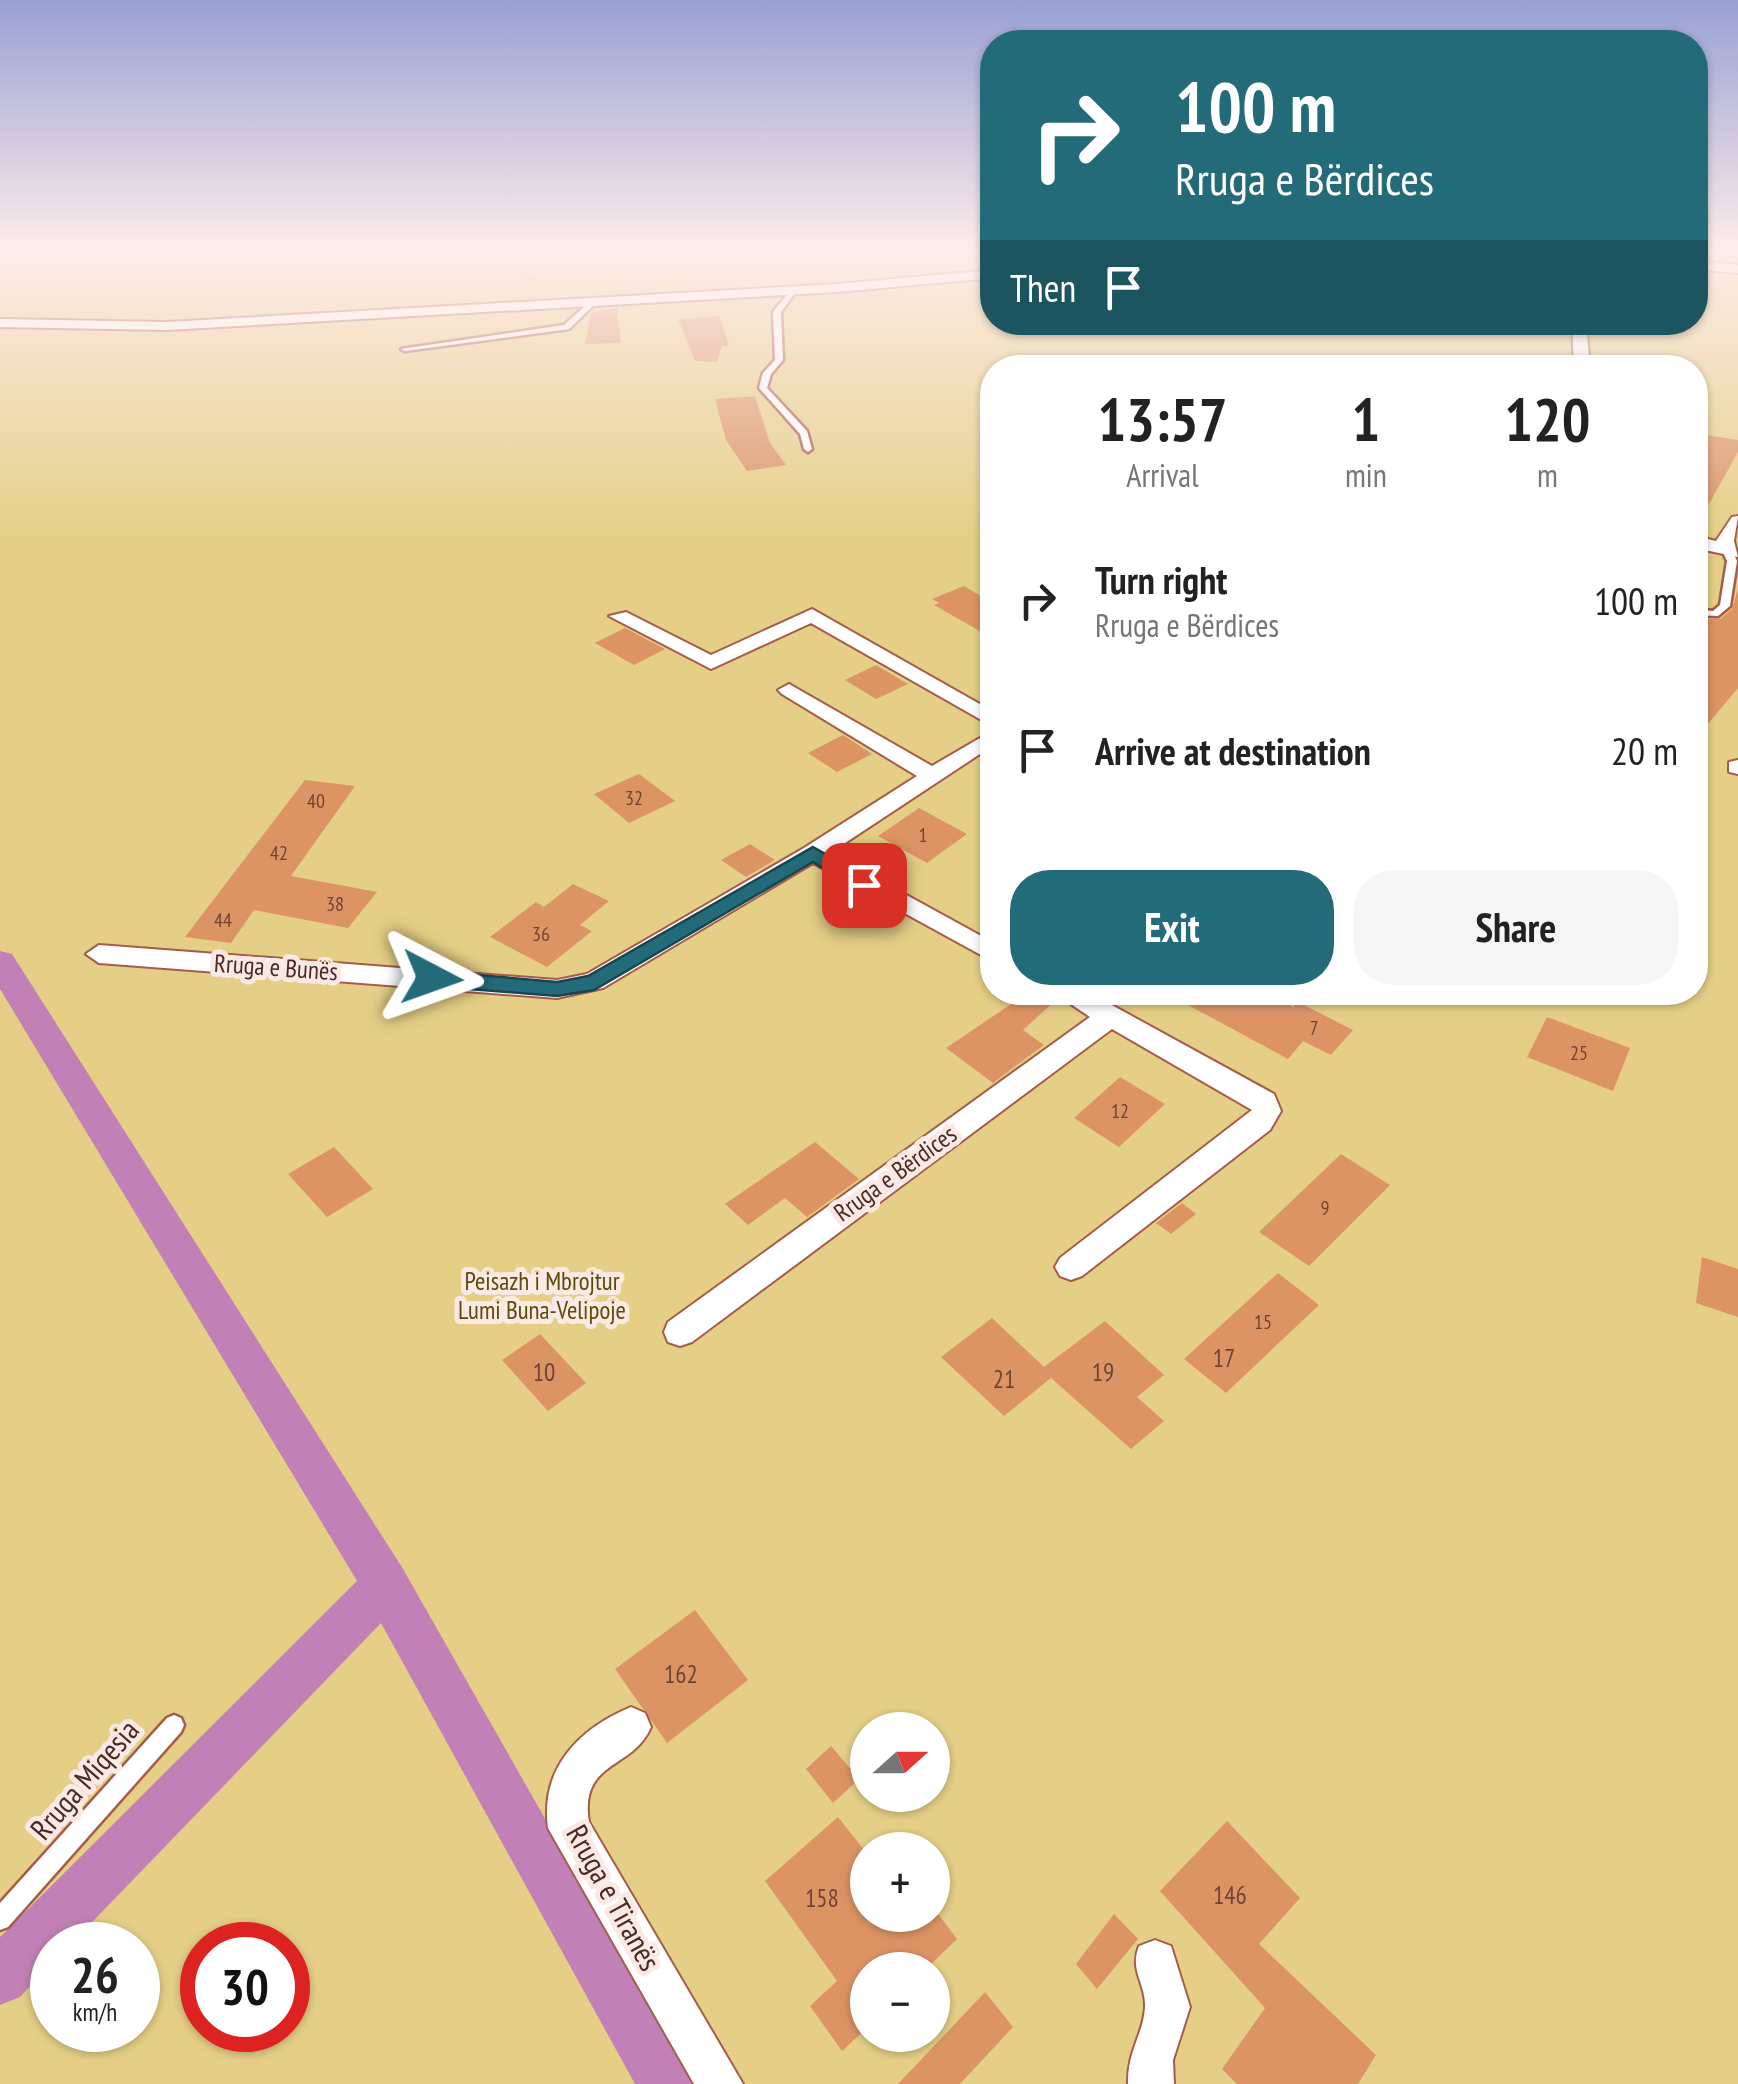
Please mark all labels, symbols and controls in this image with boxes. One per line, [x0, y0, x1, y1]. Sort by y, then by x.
text: 100 m [1175, 61, 1336, 151]
icon: right [1010, 70, 1140, 200]
text: Rruga e Bërdices [1175, 149, 1434, 207]
icon: arrive [1096, 260, 1151, 315]
text: Then [1010, 263, 1076, 312]
text: 13:57 [1098, 380, 1227, 458]
text: 1 [1352, 380, 1380, 458]
text: 120 [1504, 380, 1590, 458]
text: Arrival [1126, 454, 1199, 496]
text: min [1345, 454, 1387, 496]
text: m [1537, 454, 1558, 496]
text: Turn right [1095, 555, 1227, 604]
icon: right [1010, 573, 1065, 628]
text: 100 m [1594, 576, 1678, 625]
text: Rruga e Bërdices [1095, 604, 1279, 646]
icon: arrive [1010, 723, 1065, 778]
text: Arrive at destination [1095, 726, 1371, 775]
text: 20 m [1611, 726, 1678, 775]
house number: 32 [625, 785, 643, 811]
house number: 40 [307, 788, 325, 814]
house number: 1 [919, 822, 928, 848]
house number: 42 [270, 840, 288, 866]
pin [822, 843, 907, 928]
icon: arrive [837, 858, 892, 913]
button: Exit [1010, 870, 1334, 985]
button: Share [1354, 870, 1678, 985]
house number: 38 [326, 891, 344, 917]
house number: 44 [214, 907, 232, 933]
house number: 36 [532, 921, 550, 947]
position arrow [380, 926, 484, 1030]
street label: Rruga e Bunës [213, 947, 339, 987]
house number: 7 [1310, 1015, 1319, 1041]
house number: 25 [1570, 1040, 1588, 1066]
house number: 12 [1111, 1098, 1129, 1124]
street label: Rruga e Bërdices [827, 1118, 963, 1228]
house number: 9 [1321, 1195, 1330, 1221]
park label: Peisazh i Mbrojtur Lumi Buna-Velipoje [458, 1265, 626, 1326]
house number: 15 [1254, 1309, 1272, 1335]
house number: 17 [1213, 1342, 1235, 1374]
house number: 10 [533, 1356, 555, 1388]
house number: 19 [1092, 1356, 1114, 1388]
house number: 21 [993, 1363, 1015, 1395]
house number: 162 [664, 1658, 698, 1690]
street label: Rruga Miqesia [21, 1711, 147, 1847]
north arrow [850, 1712, 950, 1812]
map controls [850, 1712, 950, 2052]
street label: Rruga e Tiranës [558, 1818, 670, 1977]
button: + [850, 1832, 950, 1932]
house number: 146 [1213, 1879, 1247, 1911]
house number: 158 [805, 1882, 839, 1914]
speed limit sign: 30 [180, 1922, 310, 2052]
text: 26 [71, 1942, 119, 2007]
button: − [850, 1952, 950, 2052]
text: km/h [73, 1996, 117, 2028]

